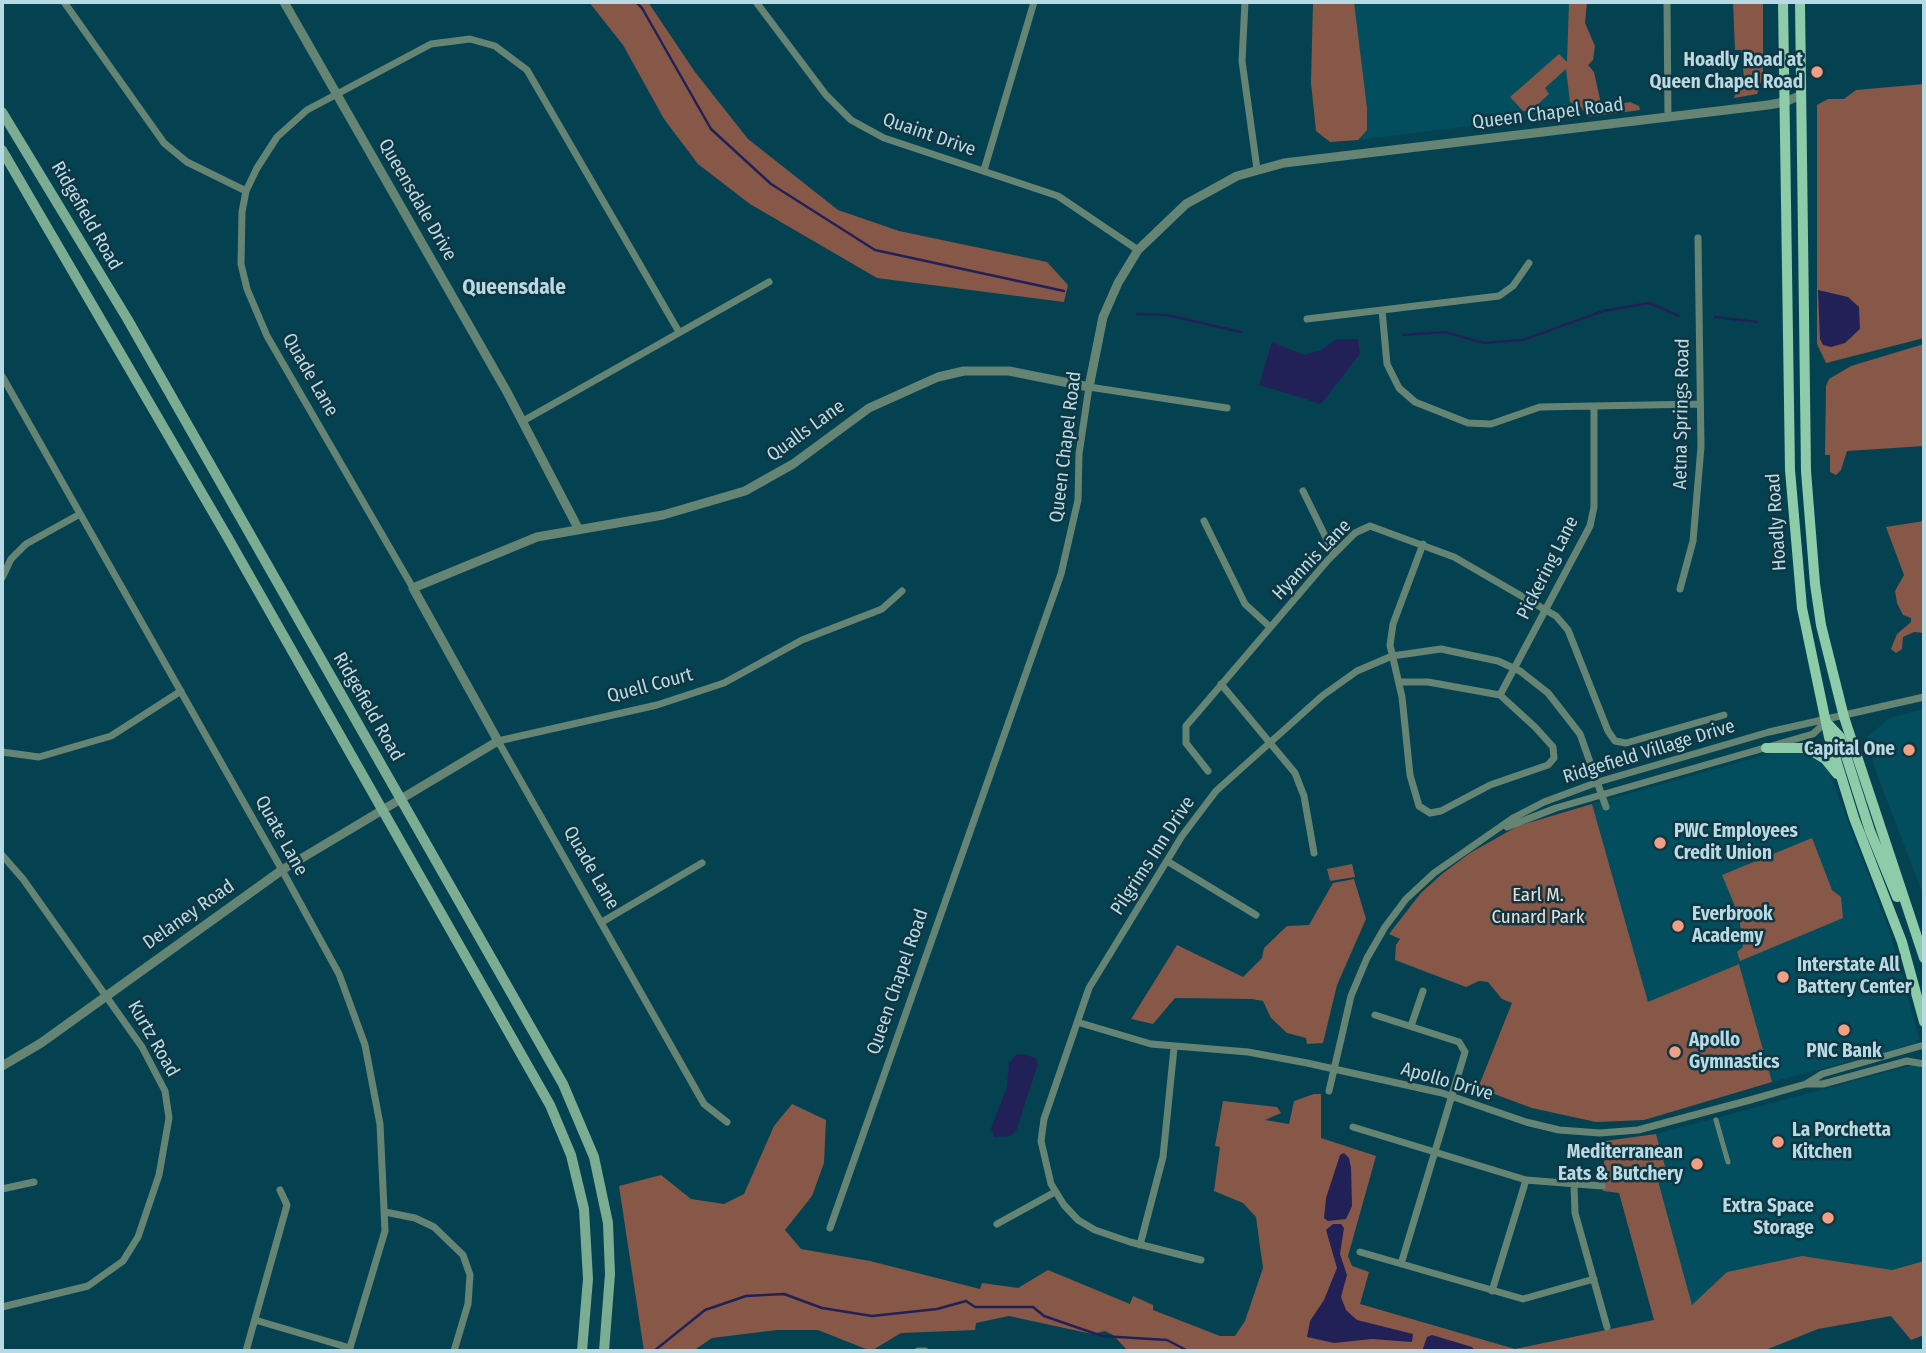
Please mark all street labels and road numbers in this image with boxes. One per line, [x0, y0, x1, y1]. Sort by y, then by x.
street label: Queen Chapel Road [1471, 93, 1625, 135]
street label: Quaint Drive [879, 108, 979, 162]
street label: Queensdale Drive [373, 135, 461, 265]
street label: Ridgefield Road [46, 158, 126, 274]
street label: Quade Lane [277, 329, 343, 421]
street label: Aetna Springs Road [1669, 338, 1695, 490]
street label: Queen Chapel Road [1045, 370, 1087, 524]
street label: Qualls Lane [763, 395, 849, 467]
street label: Hoadly Road [1762, 472, 1792, 572]
street label: Pickering Lane [1512, 513, 1584, 623]
street label: Hyannis Lane [1268, 515, 1356, 605]
street label: Ridgefield Road [328, 649, 408, 765]
street label: Quell Court [605, 664, 695, 708]
street label: Ridgefield Village Drive [1560, 715, 1738, 789]
street label: Quate Lane [250, 792, 312, 880]
street label: Pilgrims Inn Drive [1106, 792, 1200, 920]
street label: Quade Lane [558, 822, 624, 914]
street label: Delaney Road [139, 875, 239, 955]
street label: Queen Chapel Road [862, 906, 934, 1058]
street label: Kurtz Road [122, 997, 184, 1081]
street label: Apollo Drive [1398, 1058, 1496, 1106]

